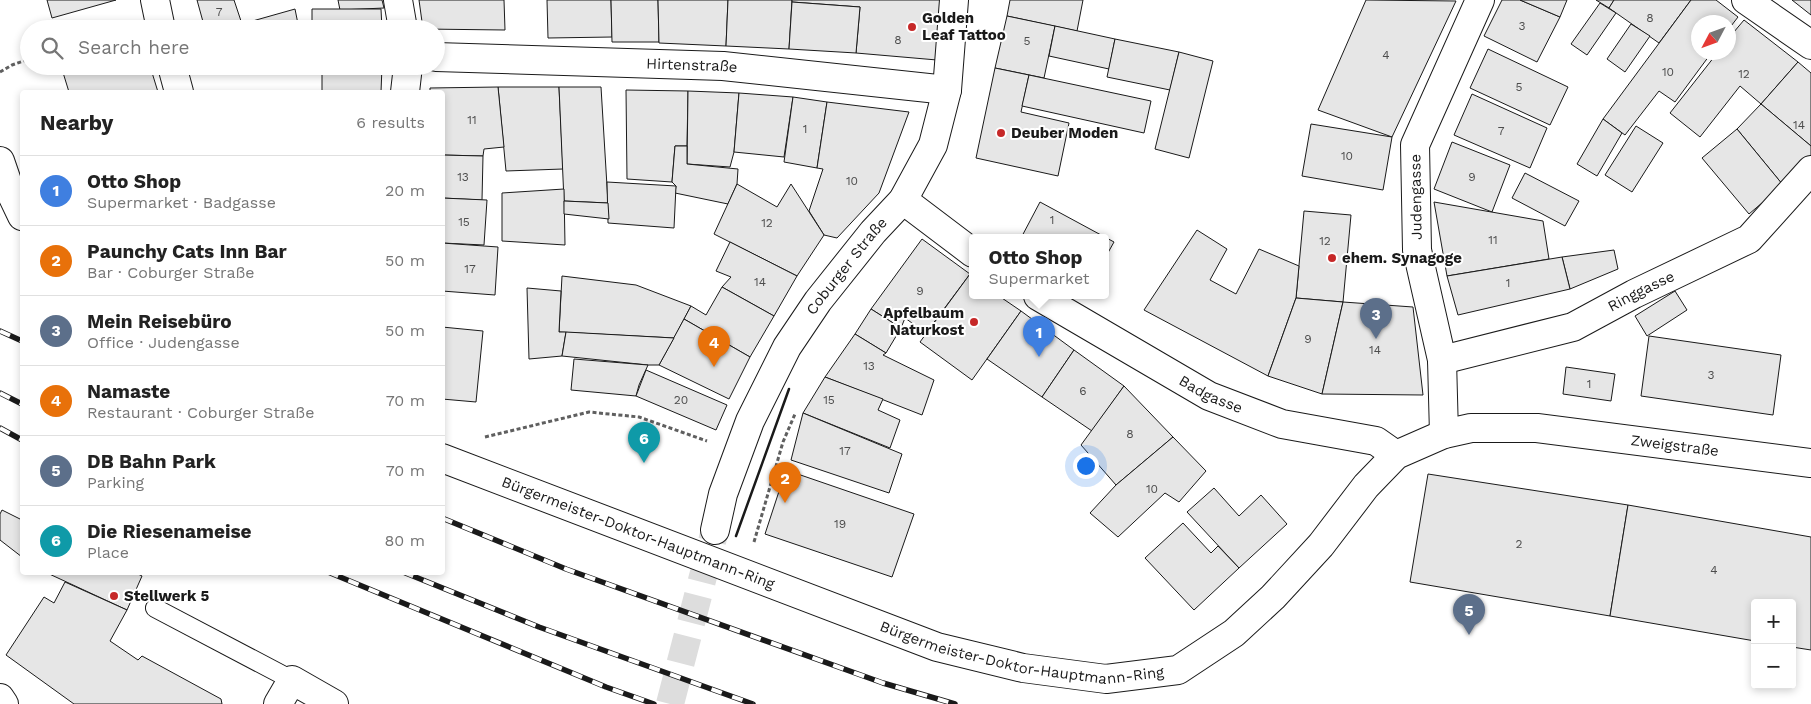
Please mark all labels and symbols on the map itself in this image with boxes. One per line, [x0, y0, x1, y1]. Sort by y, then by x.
house number: 7 [216, 5, 223, 19]
place label: Golden Leaf Tattoo [922, 9, 1006, 44]
house number: 8 [1646, 11, 1654, 25]
north arrow [1691, 15, 1736, 60]
house number: 3 [1519, 19, 1526, 33]
marker: Golden Leaf Tattoo [906, 21, 918, 33]
house number: 8 [894, 33, 902, 47]
house number: 5 [1024, 34, 1031, 48]
house number: 4 [1382, 48, 1390, 62]
street label: Hirtenstraße [646, 55, 738, 77]
house number: 10 [1662, 65, 1674, 79]
house number: 12 [1738, 67, 1750, 81]
house number: 5 [1516, 80, 1523, 94]
house number: 11 [467, 113, 477, 127]
house number: 14 [1793, 118, 1805, 132]
house number: 1 [803, 122, 807, 136]
place label: Deuber Moden [1011, 124, 1118, 142]
house number: 7 [1498, 124, 1505, 138]
marker: Deuber Moden [995, 127, 1007, 139]
house number: 10 [1341, 149, 1353, 163]
street label: Judengasse [1406, 154, 1426, 240]
house number: 13 [457, 170, 469, 184]
house number: 9 [1468, 170, 1476, 184]
house number: 10 [846, 174, 858, 188]
house number: 1 [1050, 213, 1054, 227]
street label: Coburger Straße [802, 214, 891, 318]
house number: 15 [458, 215, 470, 229]
house number: 12 [761, 216, 773, 230]
house number: 11 [1488, 233, 1498, 247]
house number: 12 [1319, 234, 1331, 248]
place label: ehem. Synagoge [1342, 249, 1462, 267]
marker: ehem. Synagoge [1326, 252, 1338, 264]
house number: 17 [464, 262, 476, 276]
street label: Ringgasse [1605, 267, 1677, 315]
house number: 14 [754, 275, 766, 289]
house number: 1 [1506, 276, 1510, 290]
house number: 9 [916, 284, 924, 298]
pin: 3 [1360, 298, 1392, 339]
place label: Apfelbaum Naturkost [883, 304, 964, 339]
marker: Apfelbaum Naturkost [968, 316, 980, 328]
pin: 1 [1023, 316, 1055, 357]
pin: 4 [698, 326, 730, 367]
house number: 9 [1304, 332, 1312, 346]
house number: 14 [1369, 343, 1381, 357]
house number: 13 [863, 359, 875, 373]
house number: 3 [1708, 368, 1715, 382]
street label: Badgasse [1176, 371, 1245, 417]
house number: 1 [1587, 377, 1591, 391]
house number: 6 [1079, 384, 1087, 398]
house number: 20 [674, 393, 688, 407]
house number: 15 [823, 393, 835, 407]
pin: 6 [628, 422, 660, 463]
house number: 8 [1126, 427, 1134, 441]
street label: Zweigstraße [1630, 431, 1720, 460]
house number: 17 [839, 444, 851, 458]
your location [1073, 453, 1099, 479]
pin: 2 [769, 462, 801, 503]
street label: Bürgermeister-Doktor-Hauptmann-Ring [499, 473, 777, 593]
house number: 10 [1146, 482, 1158, 496]
house number: 19 [834, 517, 846, 531]
house number: 2 [1516, 537, 1523, 551]
house number: 4 [1710, 563, 1718, 577]
place label: Stellwerk 5 [124, 587, 209, 605]
marker: Stellwerk 5 [108, 590, 120, 602]
pin: 5 [1453, 594, 1485, 635]
street label: Bürgermeister-Doktor-Hauptmann-Ring [877, 617, 1165, 688]

